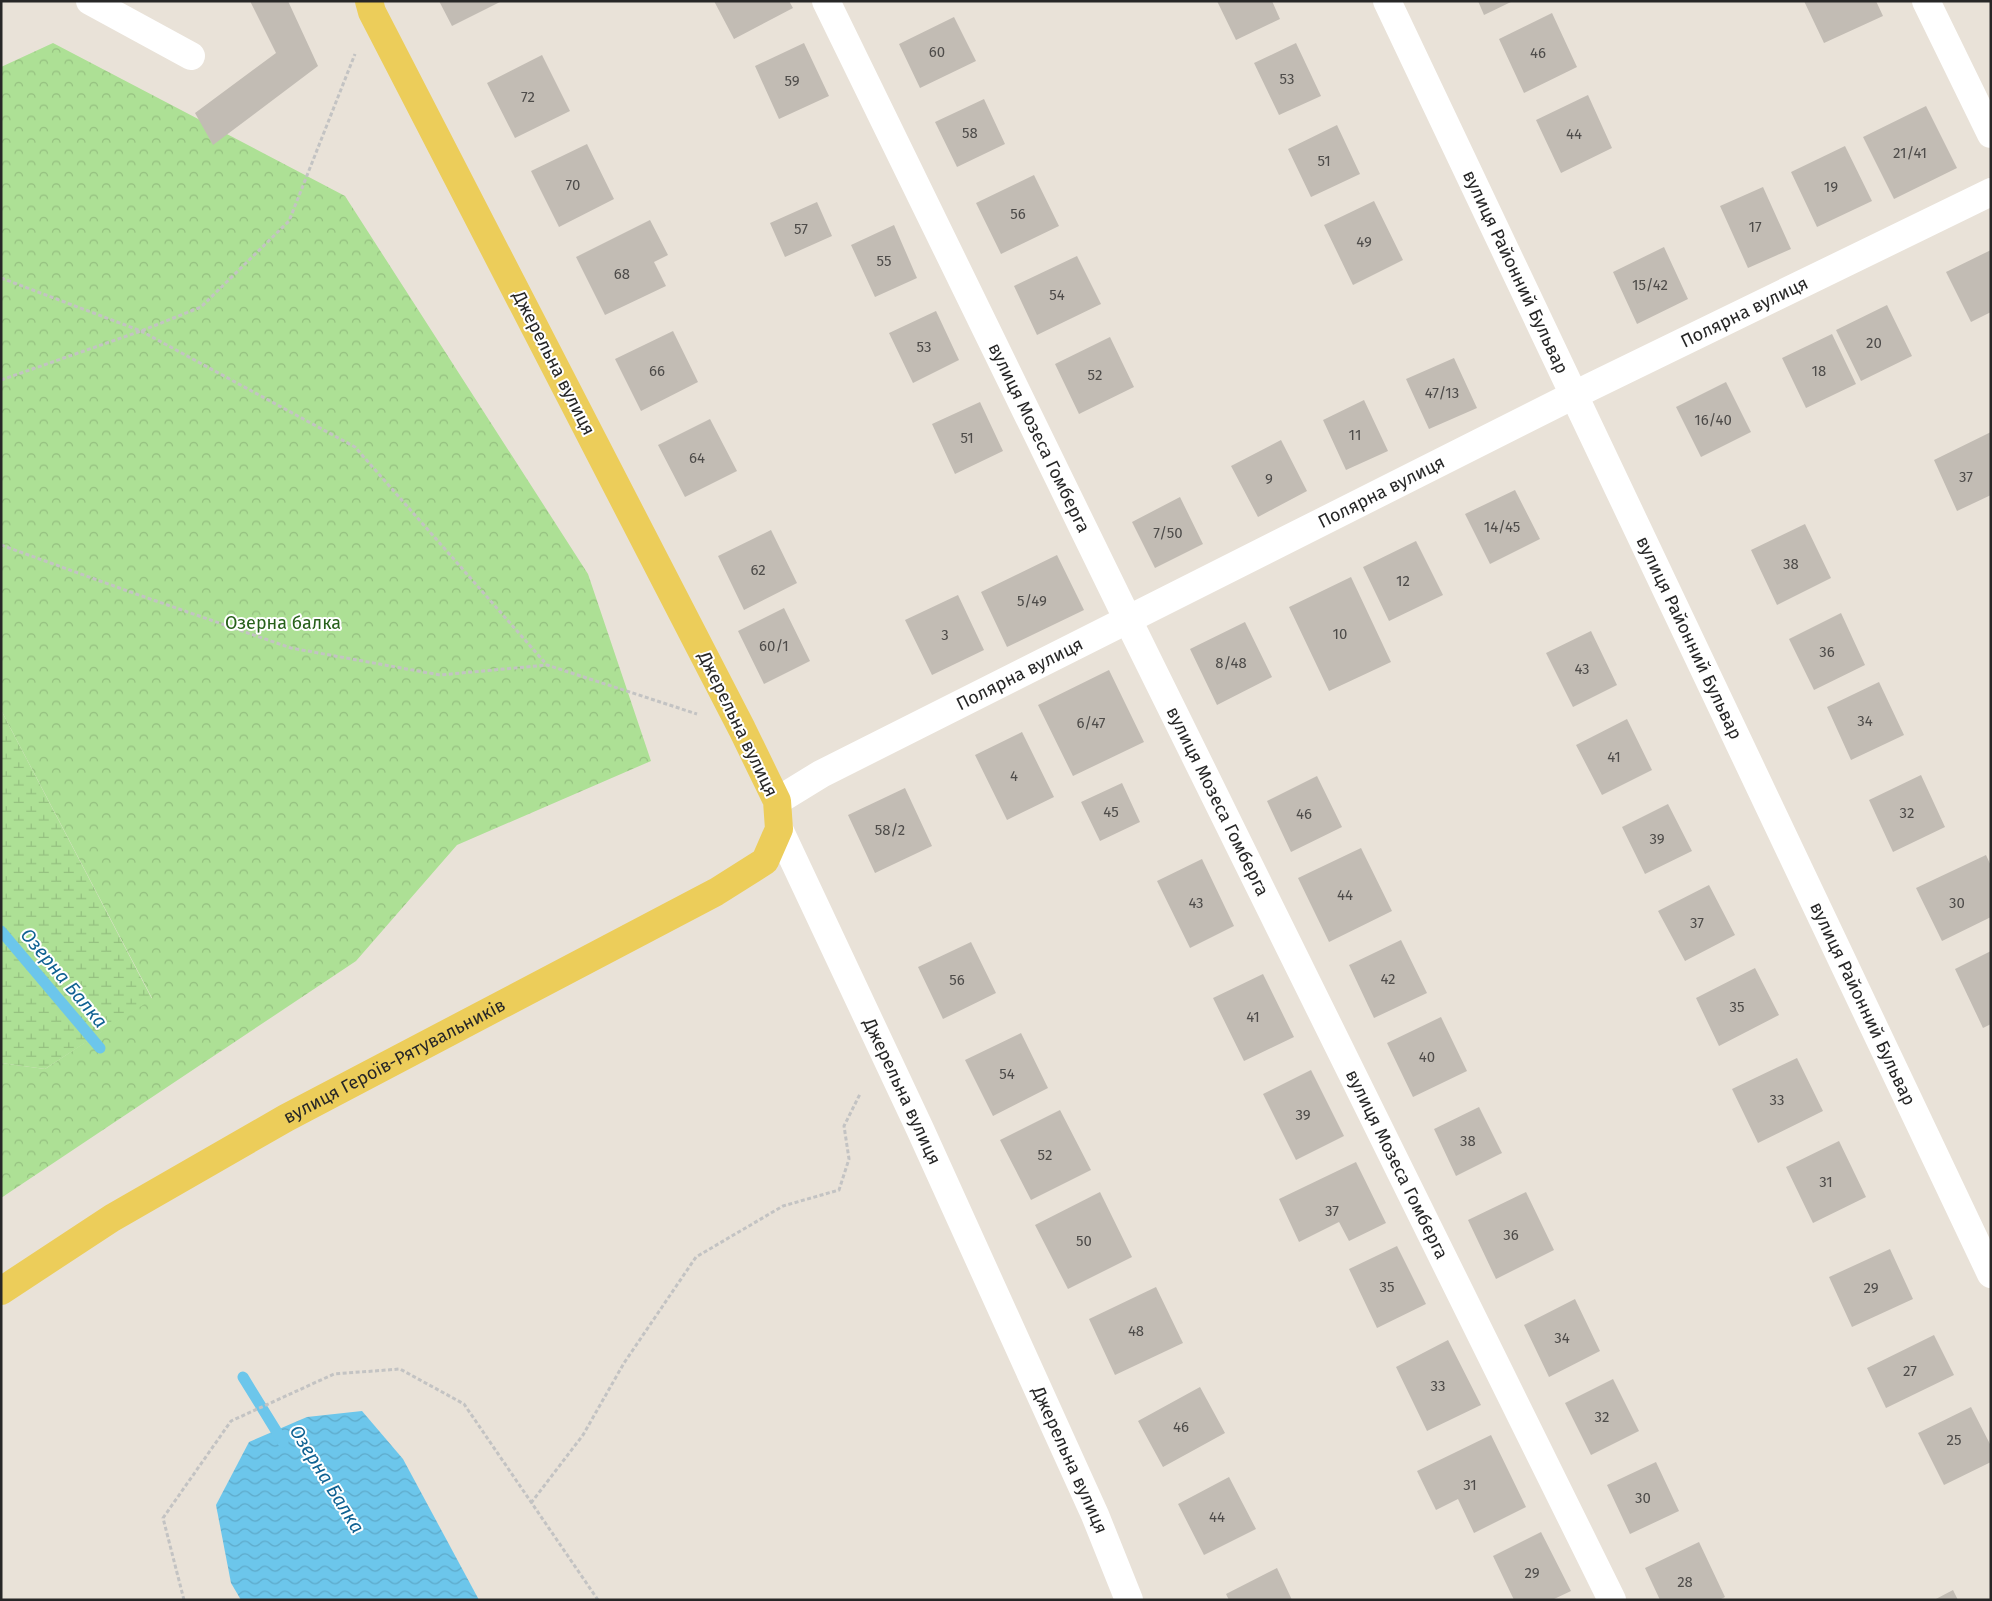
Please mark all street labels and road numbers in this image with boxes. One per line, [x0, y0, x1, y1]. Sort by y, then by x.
street label: вулиця Районний Бульвар [1458, 167, 1573, 377]
street label: Полярна вулиця [1677, 272, 1812, 352]
street label: Джерельна вулиця [508, 286, 600, 439]
street label: вулиця Мозеса Гомберга [983, 339, 1095, 536]
street label: Полярна вулиця [1314, 451, 1448, 533]
street label: вулиця Районний Бульвар [1632, 533, 1747, 743]
street label: Полярна вулиця [953, 633, 1087, 715]
street label: Джерельна вулиця [693, 647, 783, 800]
street label: вулиця Мозеса Гомберга [1162, 703, 1274, 900]
street label: вулиця Районний Бульвар [1805, 899, 1920, 1109]
street label: вулиця Героїв-Рятувальників [280, 994, 509, 1128]
street label: Джерельна вулиця [858, 1014, 946, 1168]
street label: вулиця Мозеса Гомберга [1341, 1066, 1453, 1263]
street label: Джерельна вулиця [1027, 1382, 1112, 1537]

